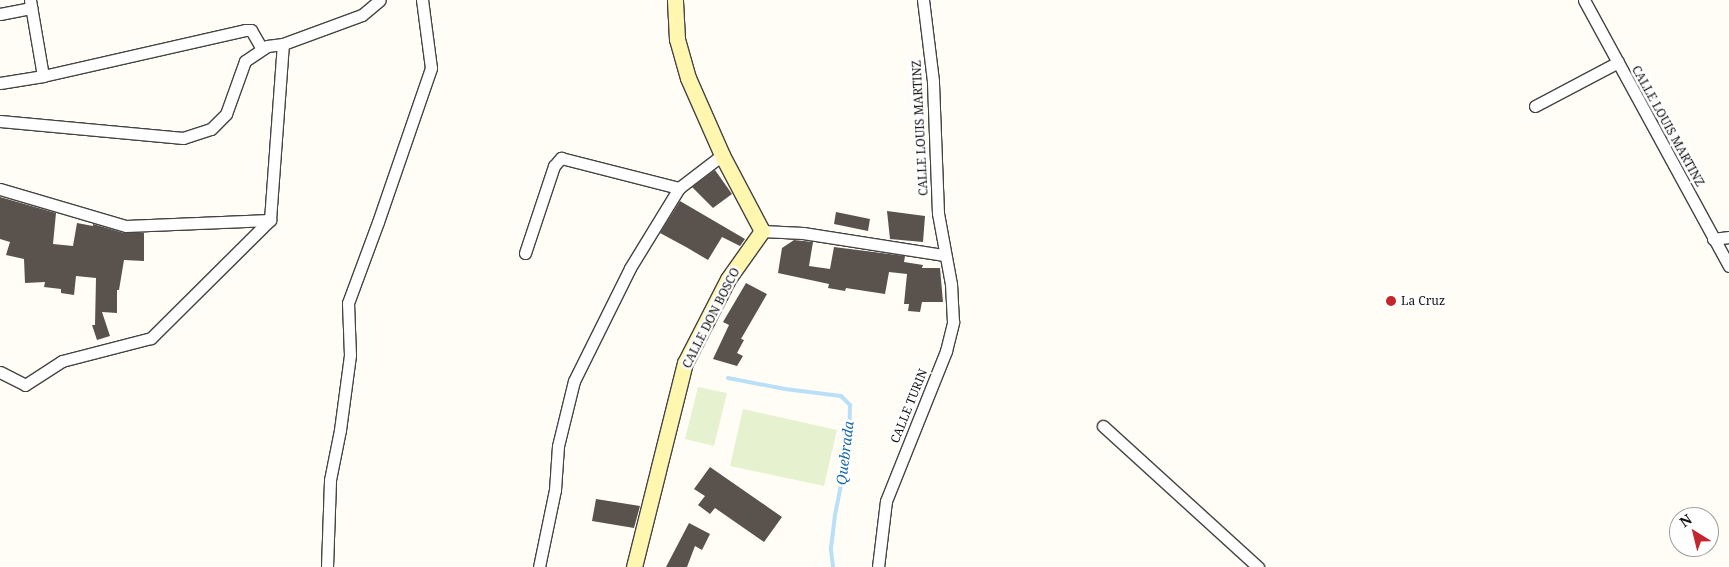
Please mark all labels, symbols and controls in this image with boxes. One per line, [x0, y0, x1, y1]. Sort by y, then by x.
street label: CALLE LOUIS MARTINZ [909, 60, 931, 196]
street label: CALLE LOUIS MARTINZ [1629, 63, 1707, 189]
street label: CALLE DON BOSCO [679, 265, 743, 371]
place label: La Cruz [1401, 294, 1445, 308]
marker: La Cruz [1385, 295, 1397, 307]
street label: CALLE TURIN [888, 367, 930, 445]
water label: Quebrada [833, 420, 857, 486]
north arrow [1669, 507, 1719, 557]
text: N [1675, 509, 1696, 531]

